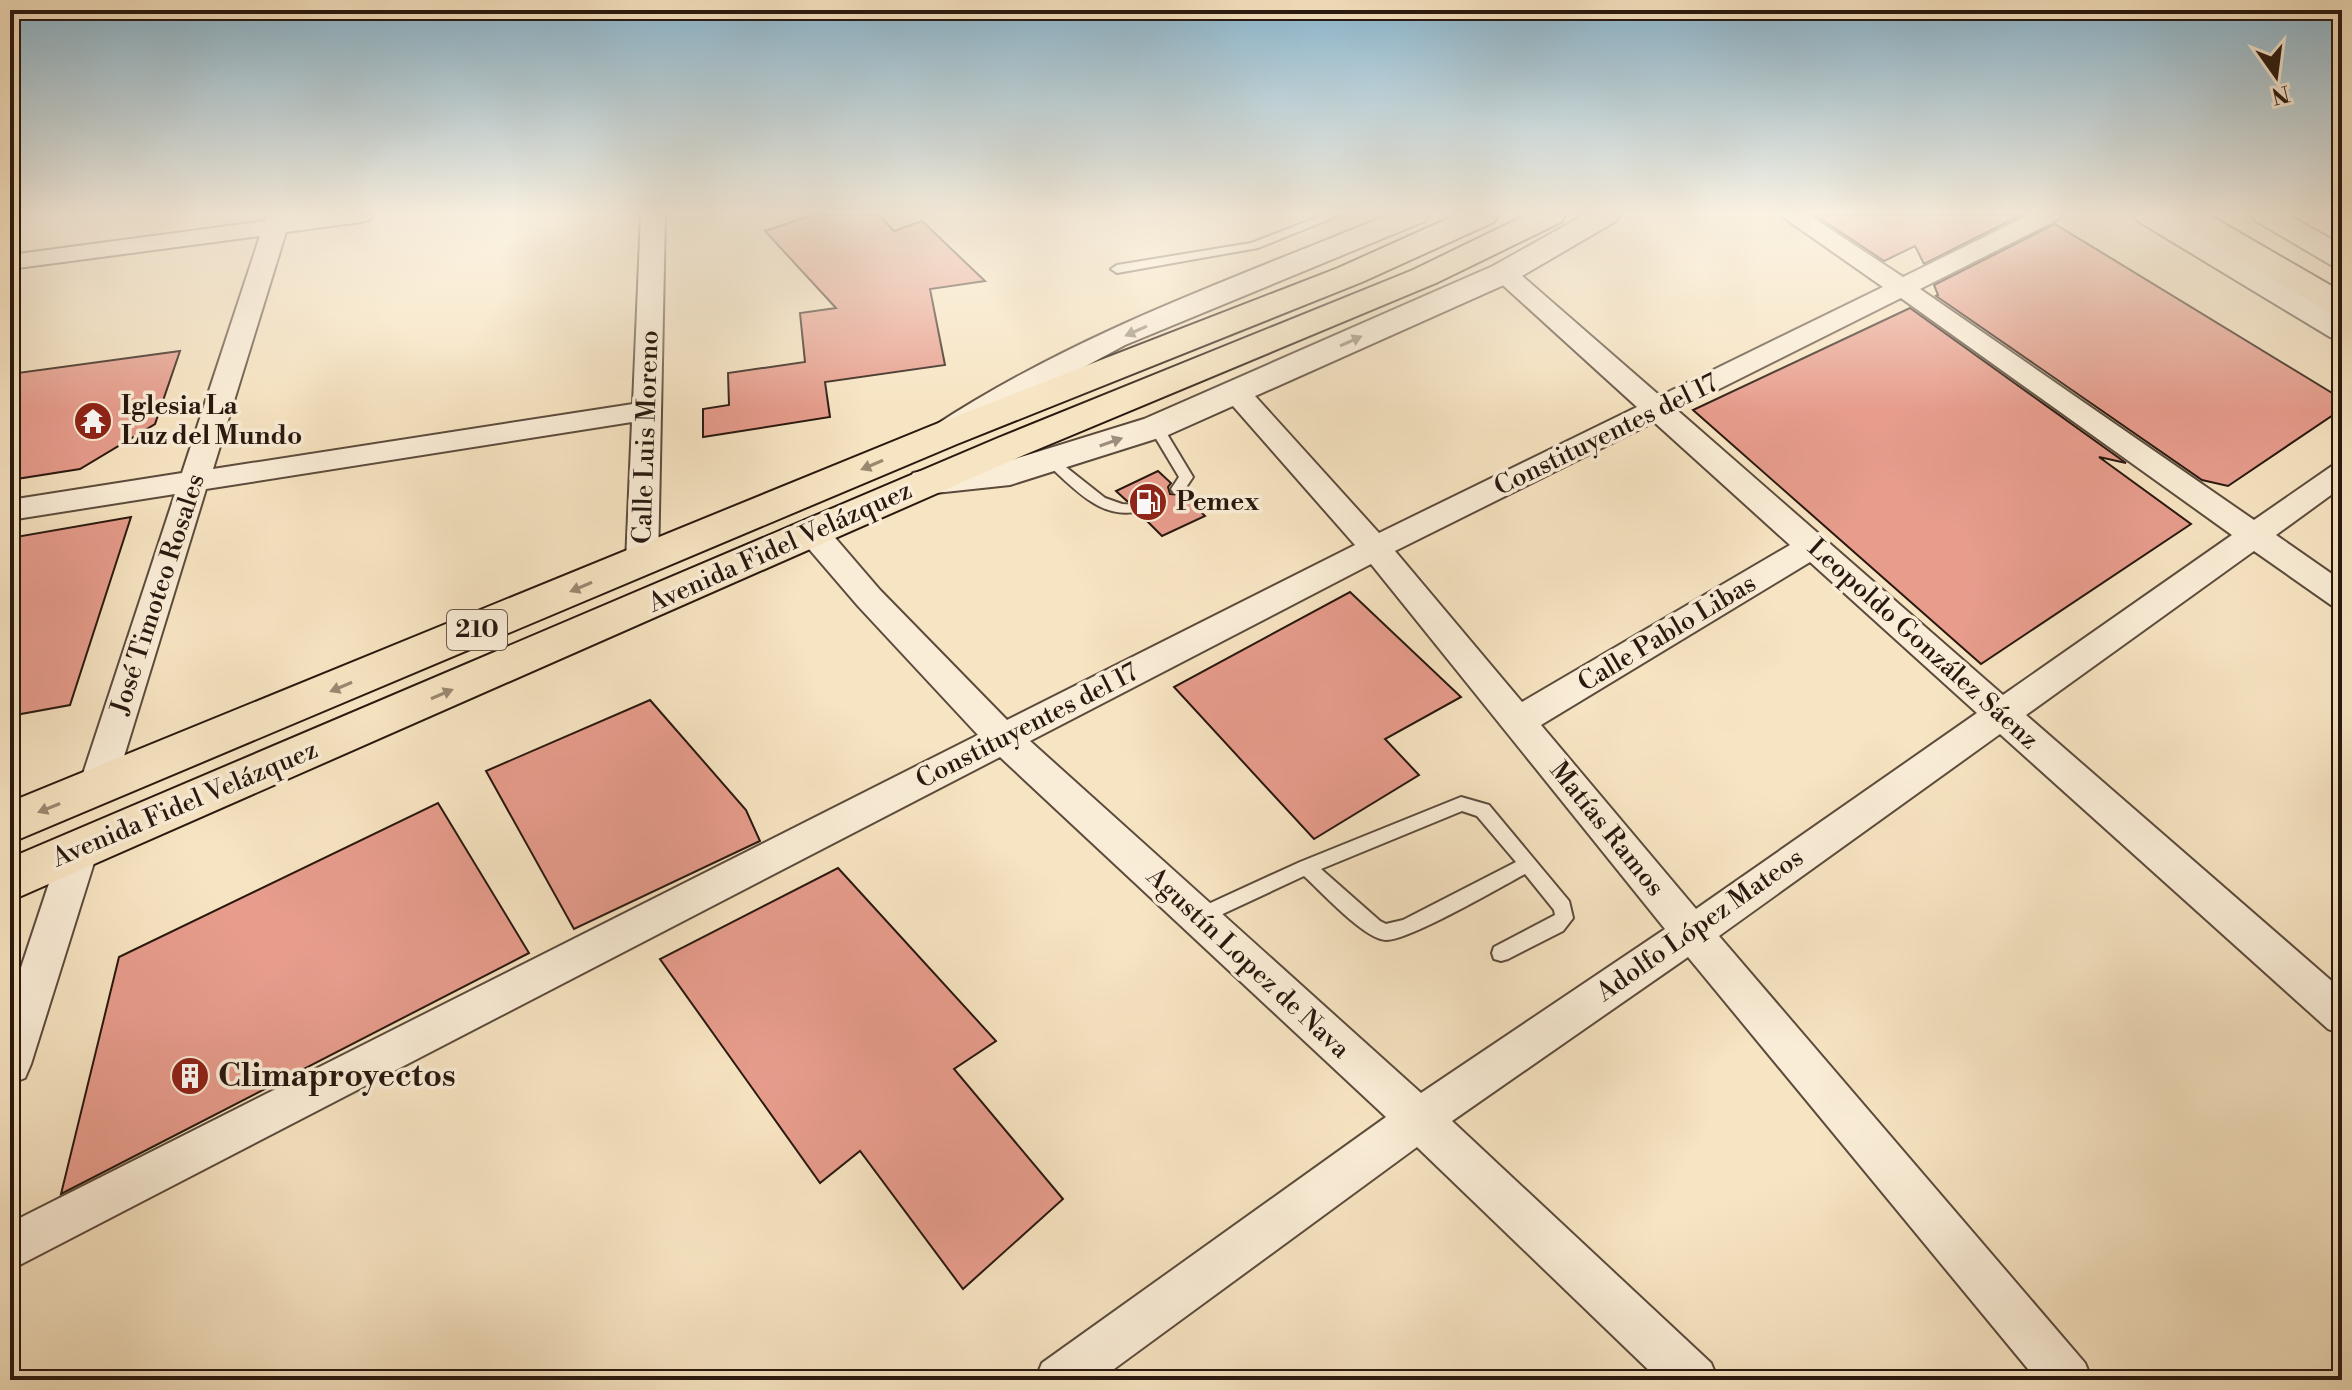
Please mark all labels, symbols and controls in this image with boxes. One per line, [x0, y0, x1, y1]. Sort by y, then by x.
north arrow [2236, 36, 2316, 116]
text: N [2268, 79, 2292, 109]
one-way arrow [1124, 324, 1148, 338]
street label: Calle Luis Moreno [626, 329, 666, 545]
one-way arrow [1339, 334, 1362, 348]
street label: Constituyentes del 17 [1489, 367, 1723, 503]
place label: Iglesia La Luz del Mundo [121, 390, 302, 452]
temple icon: Iglesia La Luz del Mundo [72, 400, 114, 442]
one-way arrow [1100, 436, 1124, 448]
one-way arrow [860, 459, 884, 472]
street label: José Timoteo Rosales [104, 470, 212, 719]
street label: Avenida Fidel Velázquez [642, 474, 917, 620]
fuel station icon: Pemex [1127, 481, 1169, 523]
place label: Pemex [1176, 486, 1259, 518]
street label: Leopoldo González Sáenz [1801, 532, 2045, 756]
street label: Calle Pablo Libas [1572, 567, 1762, 699]
one-way arrow [569, 581, 593, 594]
road number: 210 [447, 610, 507, 650]
street label: Constituyentes del 17 [911, 656, 1143, 796]
one-way arrow [329, 681, 353, 694]
one-way arrow [430, 687, 454, 700]
street label: Avenida Fidel Velázquez [47, 734, 323, 875]
street label: Matías Ramos [1543, 755, 1671, 903]
one-way arrow [37, 802, 61, 815]
street label: Adolfo López Mateos [1589, 842, 1810, 1009]
street label: Agustín Lopez de Nava [1139, 860, 1357, 1066]
building icon: Climaproyectos [169, 1055, 211, 1097]
place label: Climaproyectos [218, 1056, 456, 1096]

